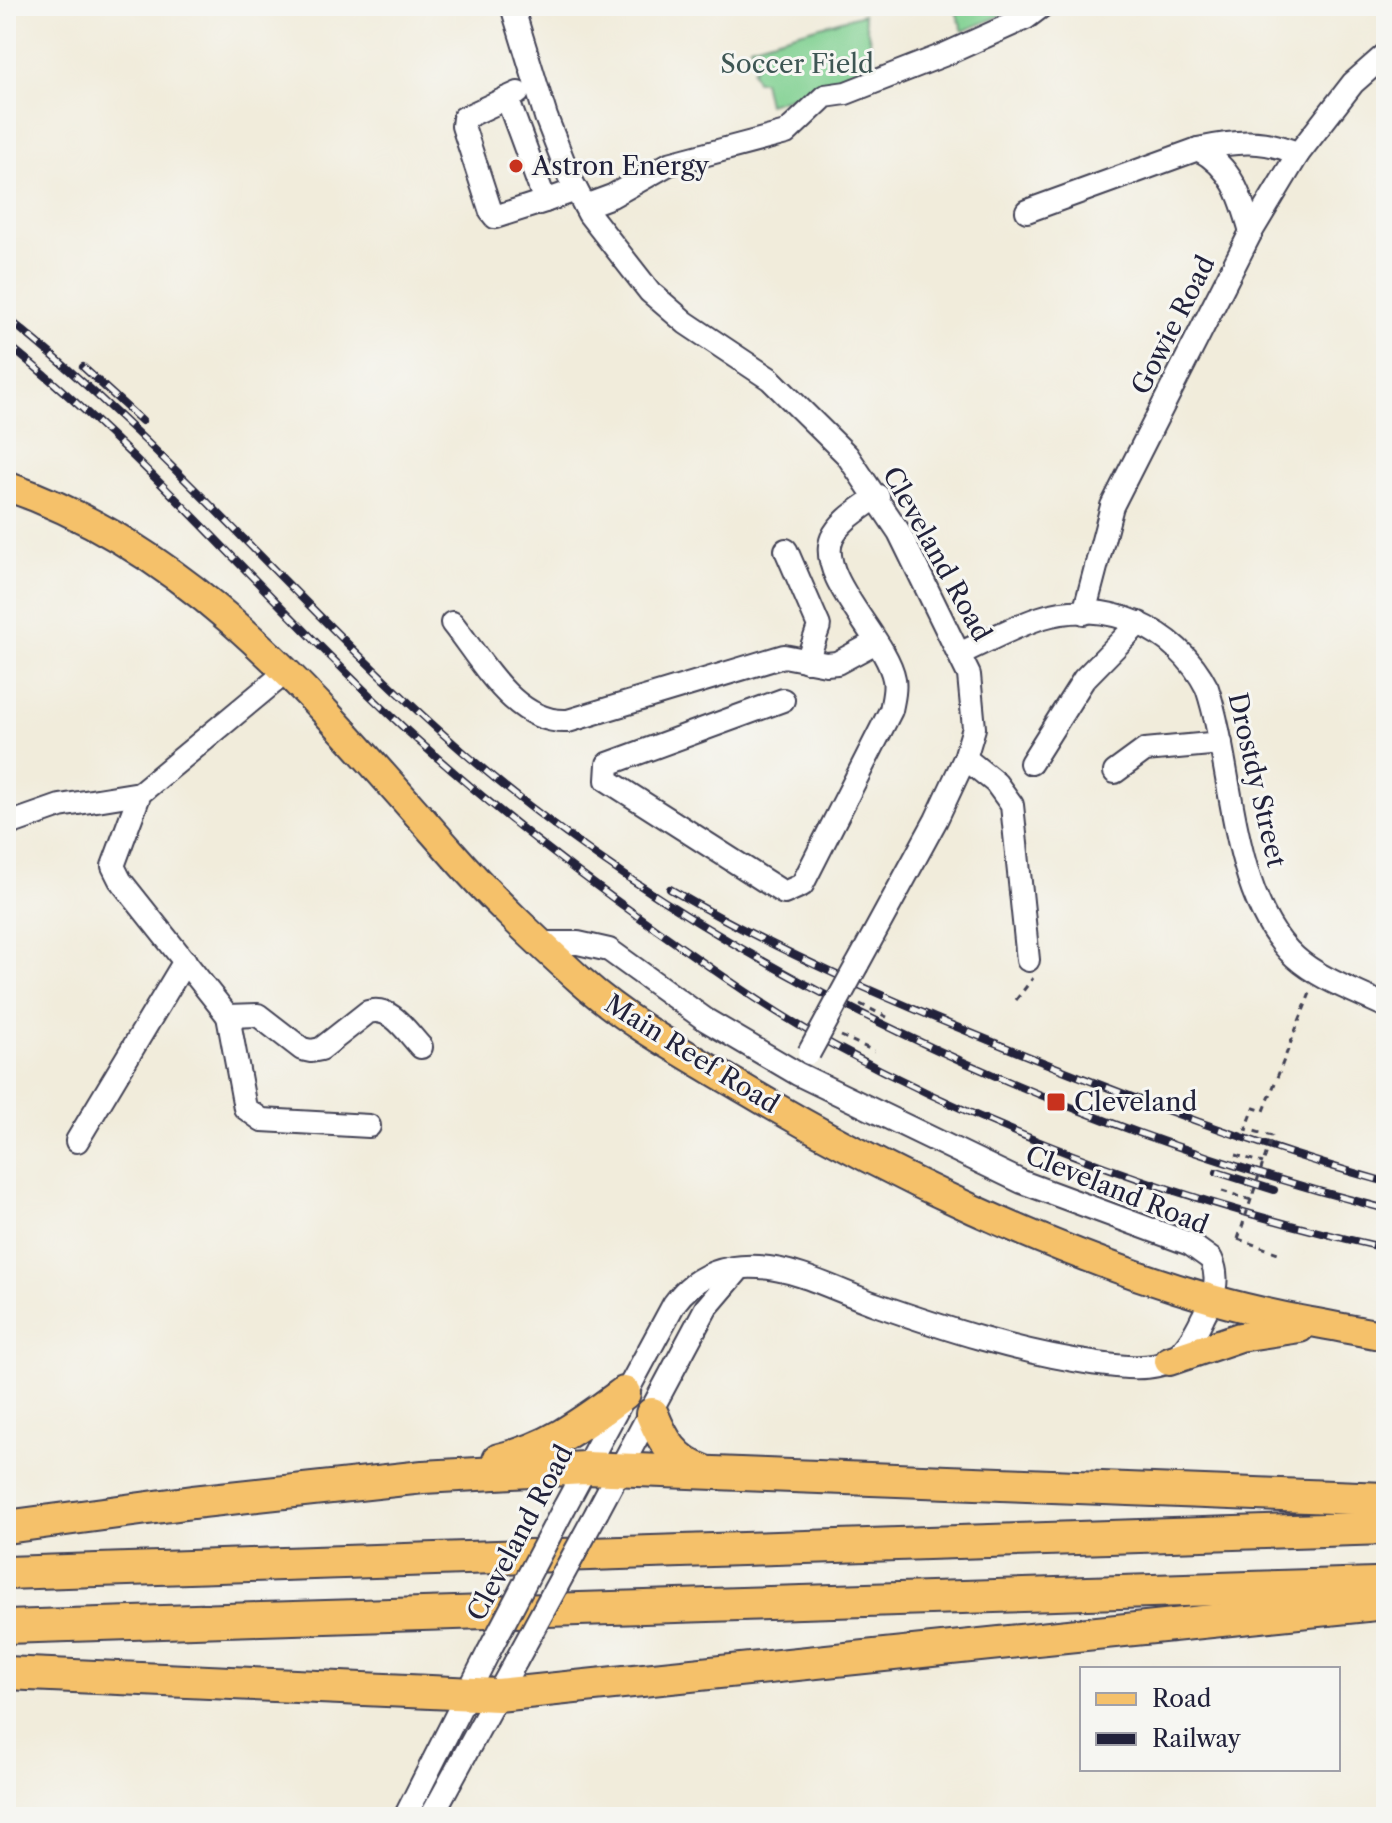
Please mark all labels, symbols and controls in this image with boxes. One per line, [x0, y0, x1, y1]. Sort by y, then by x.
park label: Soccer Field [720, 48, 874, 80]
place label: Astron Energy [531, 150, 710, 182]
marker: Astron Energy [507, 157, 525, 175]
street label: Gowie Road [1124, 250, 1222, 400]
street label: Cleveland Road [876, 461, 998, 647]
street label: Drostdy Street [1221, 690, 1293, 871]
street label: Main Reef Road [599, 988, 785, 1120]
place label: Cleveland [1074, 1086, 1197, 1118]
marker: Cleveland [1045, 1091, 1067, 1113]
street label: Cleveland Road [1021, 1139, 1213, 1241]
street label: Cleveland Road [460, 1439, 580, 1626]
legend [1080, 1667, 1340, 1771]
text: Road [1152, 1684, 1212, 1713]
text: Railway [1152, 1724, 1242, 1753]

